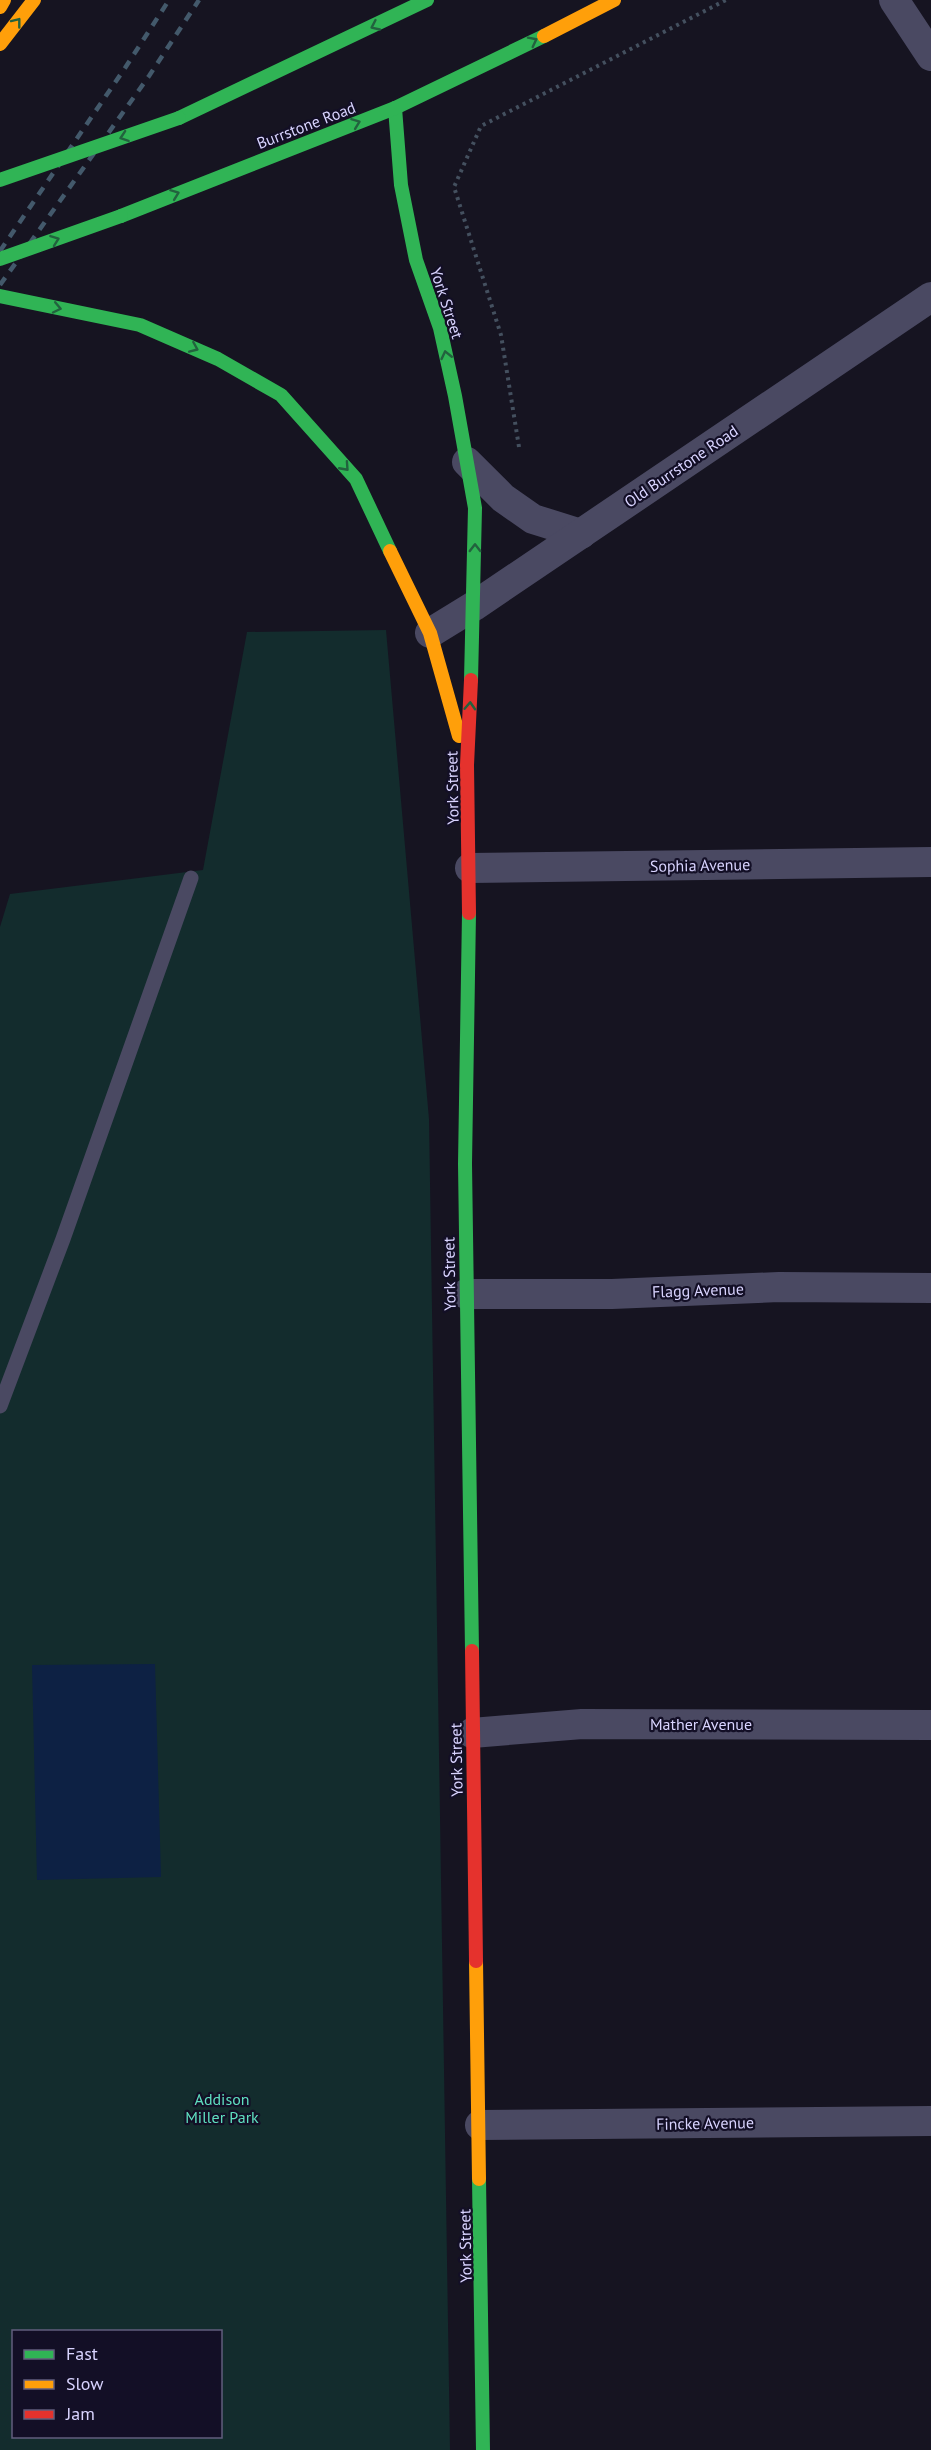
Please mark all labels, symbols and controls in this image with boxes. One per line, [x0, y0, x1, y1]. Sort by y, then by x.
one-way arrow [10, 18, 21, 29]
one-way arrow [370, 18, 381, 30]
one-way arrow [527, 37, 538, 49]
street label: Burrstone Road [254, 97, 358, 153]
one-way arrow [350, 118, 361, 130]
one-way arrow [119, 130, 130, 143]
one-way arrow [169, 189, 180, 201]
one-way arrow [49, 234, 60, 247]
street label: York Street [426, 265, 468, 342]
one-way arrow [52, 301, 62, 314]
one-way arrow [188, 341, 199, 353]
one-way arrow [440, 351, 453, 361]
street label: Old Burrstone Road [620, 421, 742, 511]
one-way arrow [338, 460, 349, 471]
one-way arrow [469, 543, 481, 552]
one-way arrow [463, 702, 476, 711]
street label: York Street [441, 750, 463, 825]
street label: Sophia Avenue [650, 854, 750, 876]
street label: York Street [438, 1236, 460, 1311]
street label: Flagg Avenue [652, 1278, 744, 1302]
street label: Mather Avenue [650, 1714, 752, 1734]
street label: York Street [445, 1722, 467, 1797]
park label: Addison Miller Park [185, 2089, 259, 2127]
street label: Fincke Avenue [656, 2112, 754, 2134]
street label: York Street [454, 2208, 476, 2283]
legend [12, 2330, 222, 2438]
text: Fast [66, 2342, 98, 2365]
text: Slow [66, 2372, 104, 2395]
text: Jam [65, 2402, 95, 2425]

